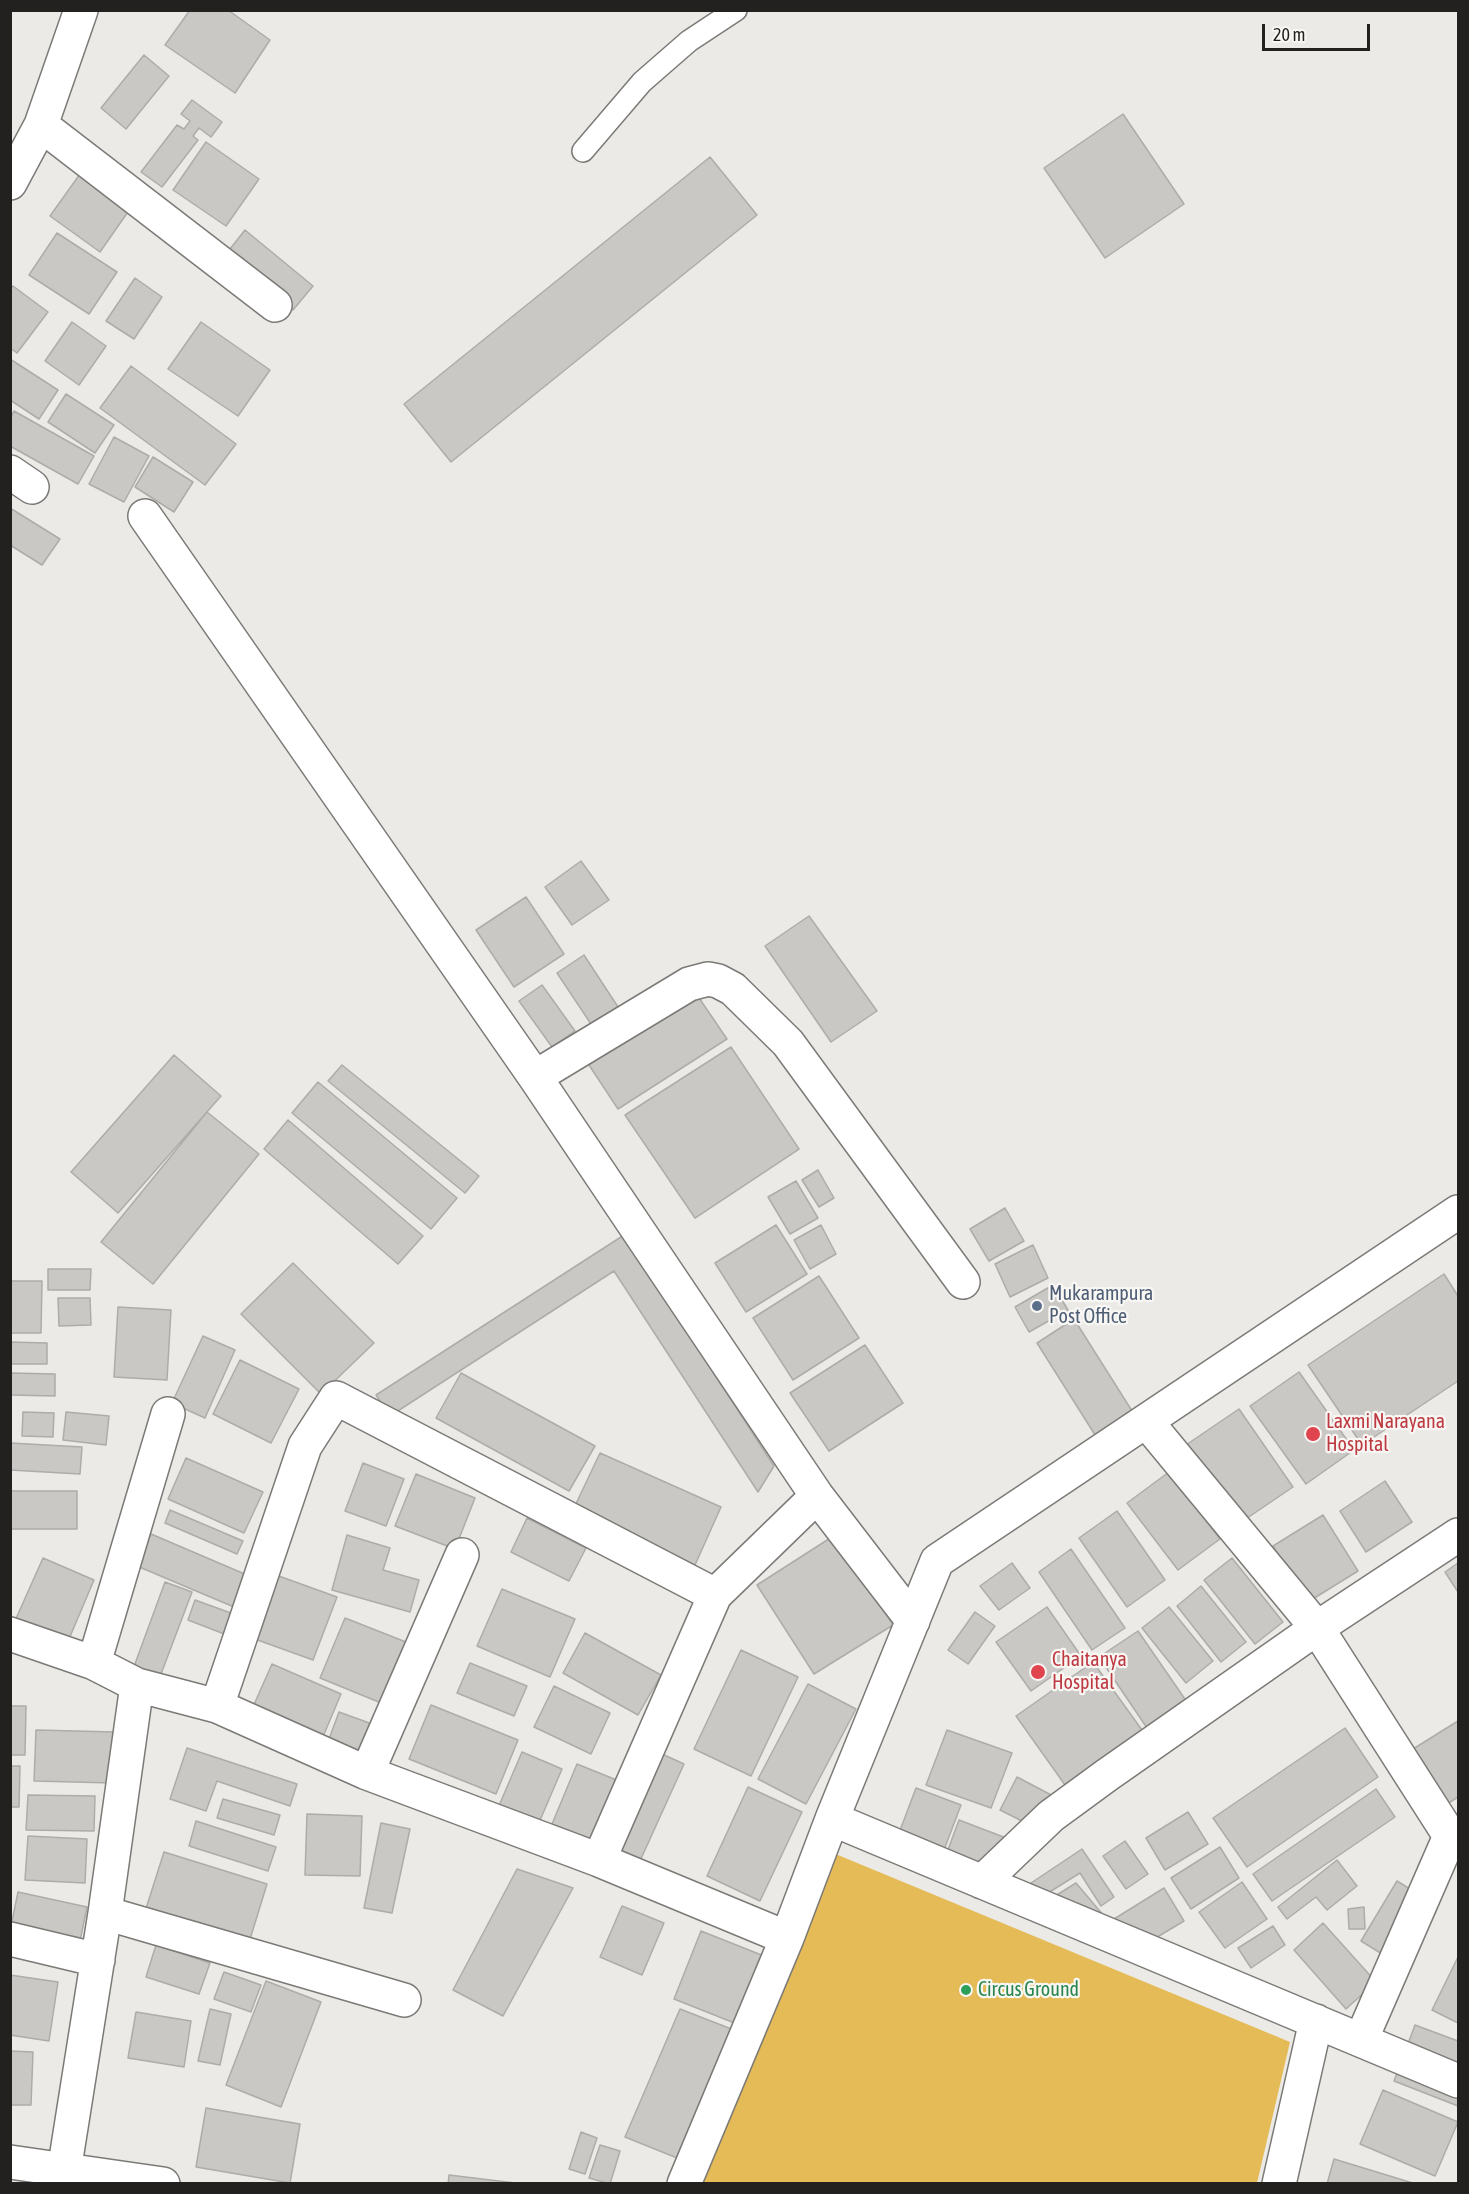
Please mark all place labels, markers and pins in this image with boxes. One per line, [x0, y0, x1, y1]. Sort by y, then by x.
place label: Mukarampura Post Office [1049, 1282, 1153, 1329]
marker: Mukarampura Post Office [1030, 1299, 1044, 1313]
place label: Laxmi Narayana Hospital [1326, 1410, 1445, 1457]
marker: Laxmi Narayana Hospital [1304, 1425, 1322, 1443]
place label: Chaitanya Hospital [1052, 1648, 1127, 1695]
marker: Chaitanya Hospital [1029, 1663, 1047, 1681]
place label: Circus Ground [978, 1978, 1079, 2002]
marker: Circus Ground [959, 1983, 973, 1997]

